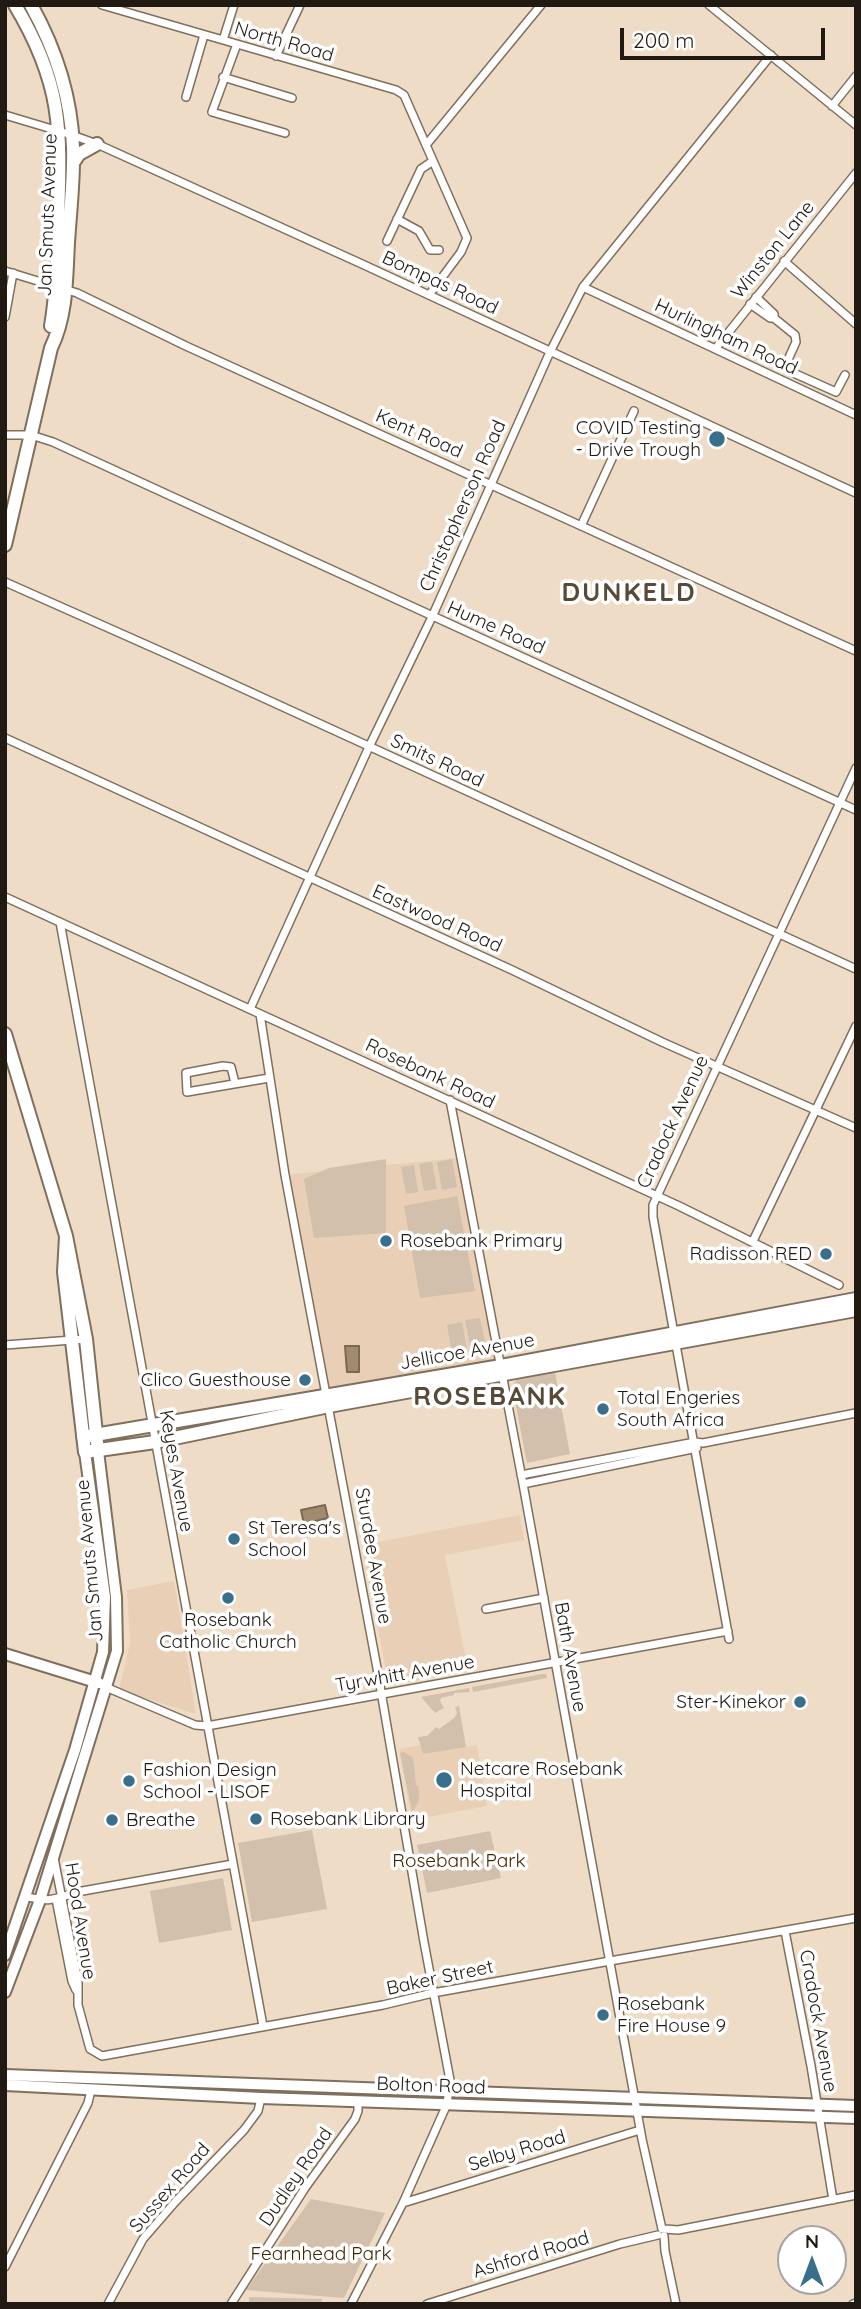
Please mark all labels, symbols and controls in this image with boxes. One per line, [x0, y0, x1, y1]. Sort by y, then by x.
scale bar [623, 14, 828, 58]
street label: North Road [232, 17, 336, 67]
text: 200 m [633, 27, 695, 53]
street label: Jan Smuts Avenue [34, 133, 62, 297]
street label: Winston Lane [726, 196, 820, 304]
street label: Bompas Road [378, 246, 502, 320]
street label: Hurlingham Road [651, 294, 801, 380]
street label: Kent Road [372, 405, 466, 463]
street label: Christopherson Road [415, 417, 511, 595]
place label: COVID Testing - Drive Trough [576, 417, 701, 461]
marker: COVID Testing - Drive Trough [707, 429, 727, 449]
district label: DUNKELD [562, 577, 696, 609]
street label: Hume Road [443, 596, 549, 660]
street label: Smits Road [387, 730, 487, 792]
street label: Eastwood Road [369, 880, 505, 958]
street label: Rosebank Road [362, 1034, 498, 1114]
street label: Cradock Avenue [632, 1052, 714, 1192]
place label: Rosebank Primary [400, 1230, 563, 1252]
marker: Rosebank Primary [378, 1233, 394, 1249]
place label: Radisson RED [689, 1243, 812, 1265]
marker: Radisson RED [818, 1246, 834, 1262]
street label: Jellicoe Avenue [398, 1329, 536, 1375]
place label: Clico Guesthouse [141, 1369, 291, 1391]
marker: Clico Guesthouse [297, 1372, 313, 1388]
district label: ROSEBANK [414, 1381, 566, 1413]
place label: Total Engeries South Africa [617, 1387, 740, 1431]
marker: Total Engeries South Africa [595, 1401, 611, 1417]
street label: Keyes Avenue [154, 1408, 198, 1534]
street label: Jan Smuts Avenue [72, 1479, 108, 1643]
street label: Sturdee Avenue [350, 1486, 396, 1626]
place label: St Teresa's School [248, 1517, 341, 1561]
marker: St Teresa's School [226, 1531, 242, 1547]
marker: Rosebank Catholic Church [220, 1590, 236, 1606]
street label: Bath Avenue [549, 1600, 591, 1714]
place label: Rosebank Catholic Church [159, 1609, 297, 1653]
street label: Tyrwhitt Avenue [334, 1651, 476, 1697]
place label: Ster-Kinekor [676, 1691, 786, 1713]
marker: Ster-Kinekor [792, 1694, 808, 1710]
place label: Netcare Rosebank Hospital [460, 1758, 623, 1802]
place label: Fashion Design School - LISOF [143, 1759, 277, 1803]
marker: Netcare Rosebank Hospital [434, 1770, 454, 1790]
marker: Fashion Design School - LISOF [121, 1773, 137, 1789]
place label: Rosebank Library [270, 1808, 426, 1830]
place label: Breathe [126, 1809, 196, 1831]
marker: Rosebank Library [248, 1811, 264, 1827]
marker: Breathe [104, 1812, 120, 1828]
park label: Rosebank Park [392, 1850, 526, 1872]
street label: Hood Avenue [59, 1861, 101, 1981]
street label: Cradock Avenue [794, 1948, 842, 2094]
street label: Baker Street [384, 1956, 496, 2000]
place label: Rosebank Fire House 9 [617, 1993, 726, 2037]
marker: Rosebank Fire House 9 [595, 2007, 611, 2023]
street label: Bolton Road [376, 2073, 486, 2099]
street label: Dudley Road [255, 2123, 337, 2231]
street label: Selby Road [466, 2125, 568, 2177]
street label: Sussex Road [125, 2138, 215, 2238]
north arrow [777, 2225, 847, 2295]
street label: Ashford Road [470, 2227, 592, 2283]
text: N [805, 2229, 819, 2253]
park label: Fearnhead Park [250, 2243, 392, 2265]

